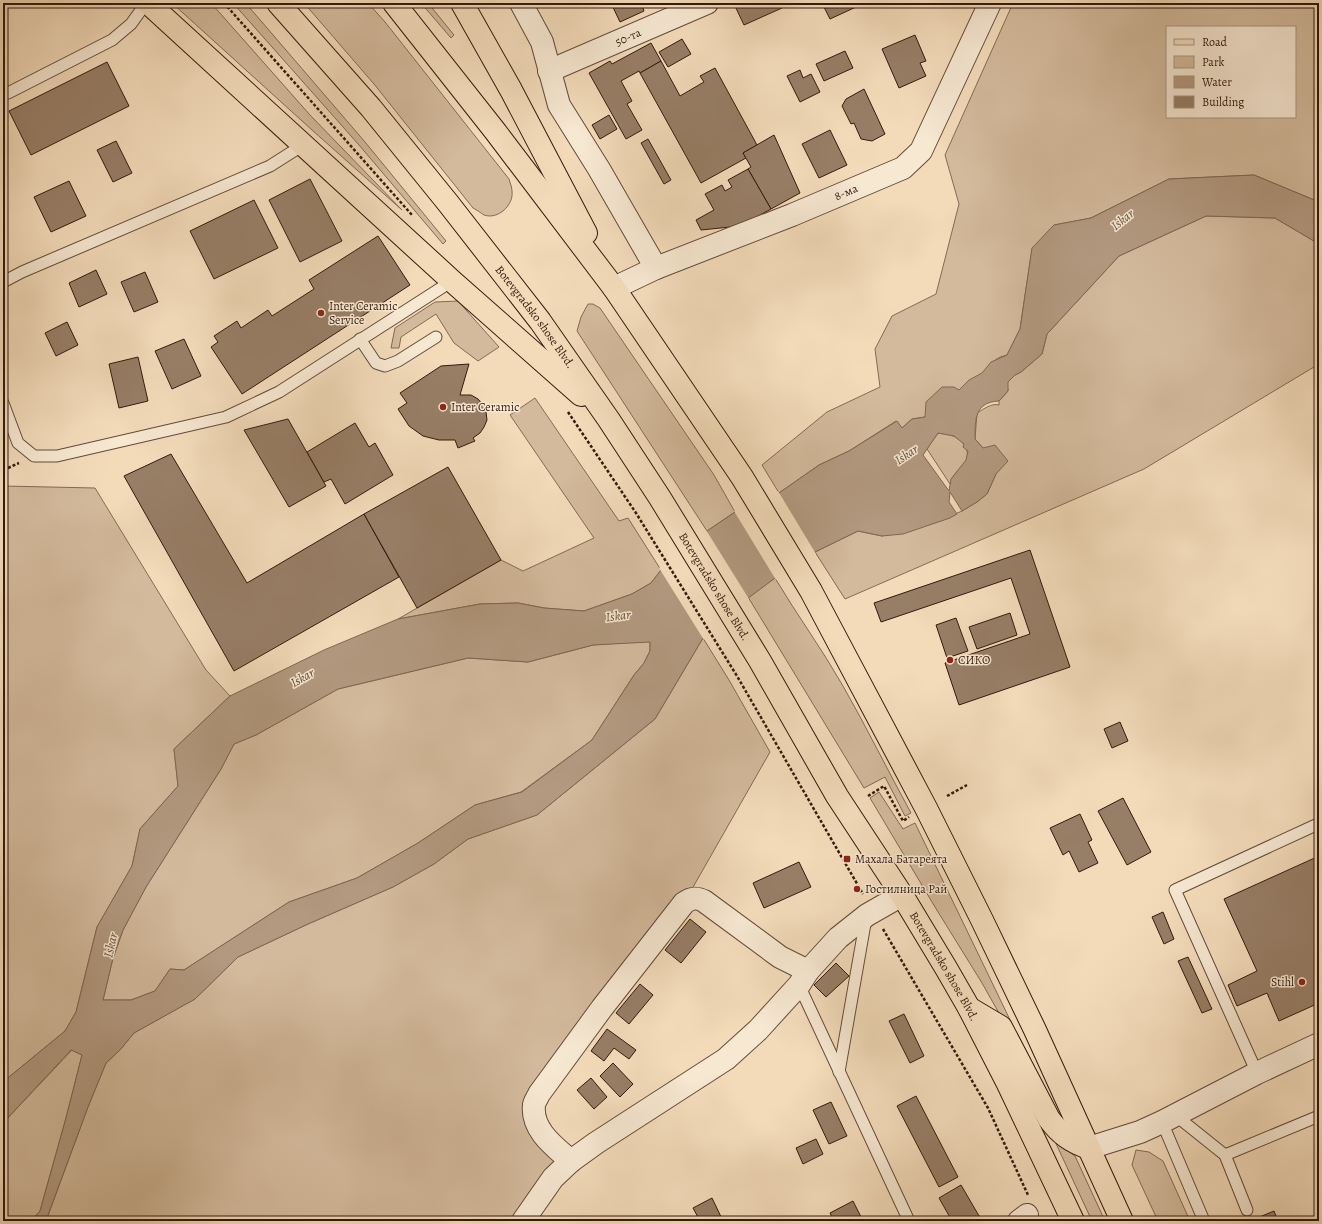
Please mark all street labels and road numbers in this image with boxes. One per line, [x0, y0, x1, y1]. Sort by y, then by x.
street label: 50-та [612, 24, 644, 50]
street label: 8-ма [832, 180, 860, 204]
street label: Botevgradsko shose Blvd. [492, 262, 579, 371]
street label: Botevgradsko shose Blvd. [675, 529, 754, 644]
street label: Botevgradsko shose Blvd. [906, 909, 982, 1024]

